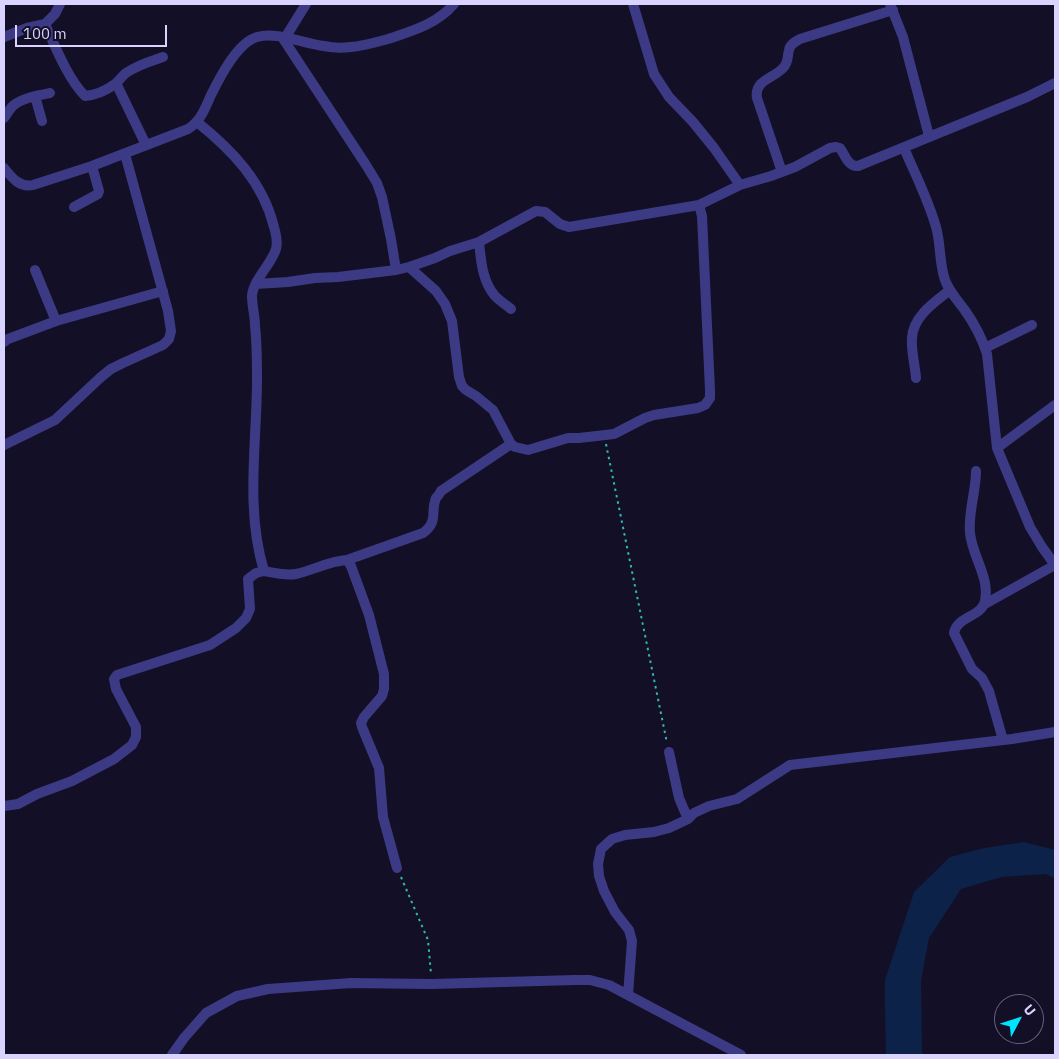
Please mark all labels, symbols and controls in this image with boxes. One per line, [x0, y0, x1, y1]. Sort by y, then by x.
scale bar [18, 15, 170, 47]
text: 100 m [23, 24, 67, 43]
north arrow [994, 994, 1044, 1044]
text: U [1020, 1000, 1040, 1020]

